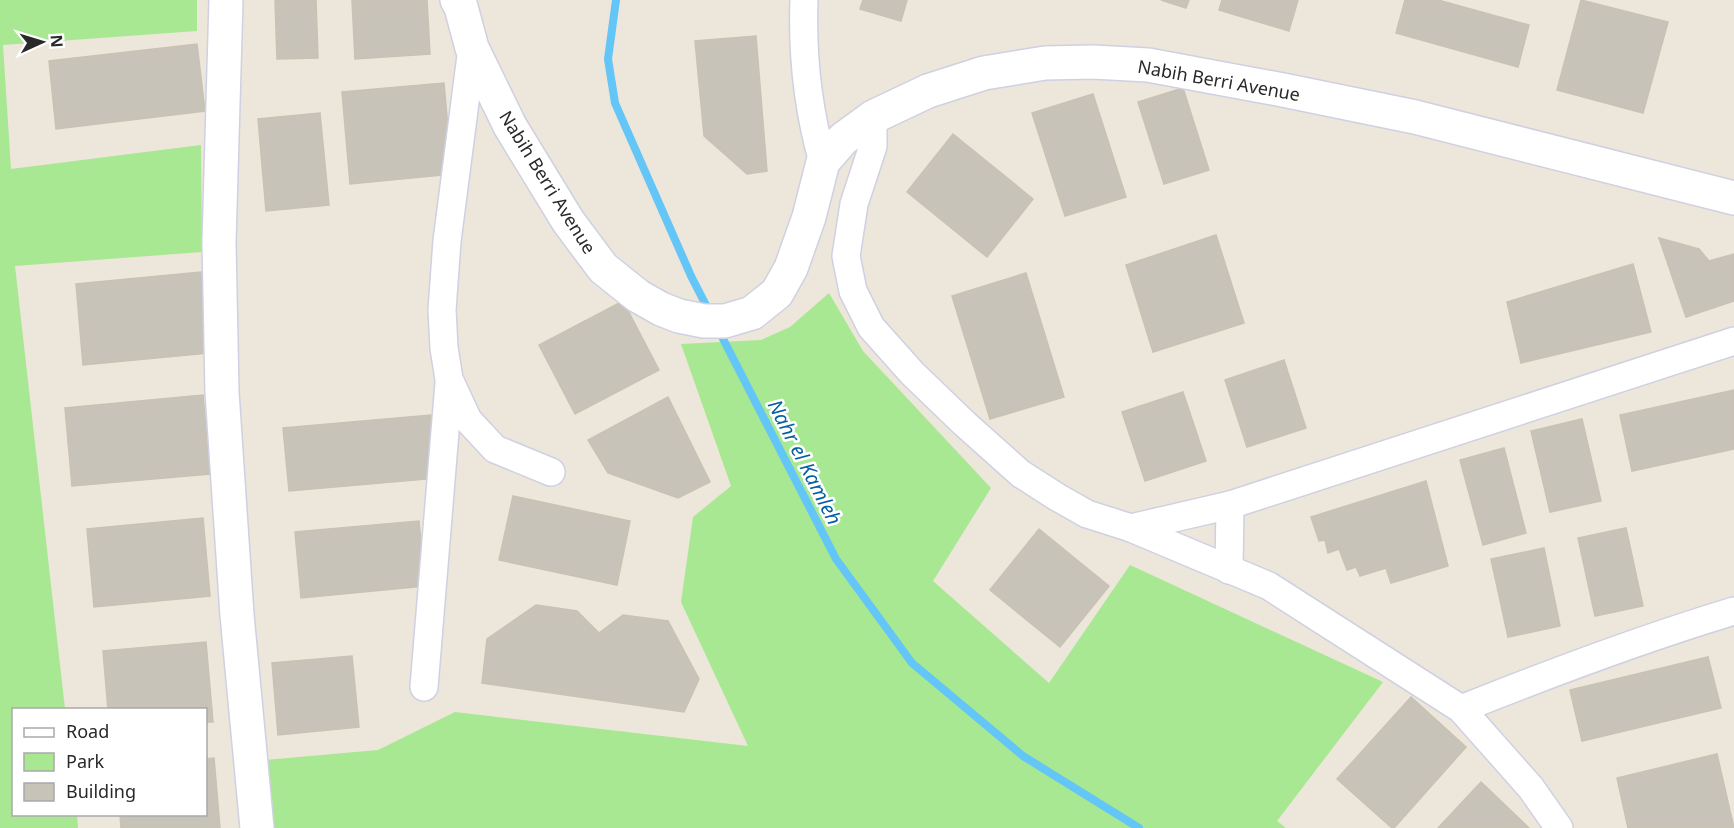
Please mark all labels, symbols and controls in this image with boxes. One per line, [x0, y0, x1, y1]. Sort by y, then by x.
north arrow [12, 12, 72, 72]
text: N [46, 34, 68, 48]
street label: Nabih Berri Avenue [1136, 54, 1302, 106]
street label: Nabih Berri Avenue [494, 106, 602, 258]
water label: Nahr el Kamleh [762, 395, 848, 529]
legend [12, 708, 207, 816]
text: Road [66, 719, 109, 743]
text: Park [66, 749, 104, 773]
text: Building [66, 779, 136, 803]

